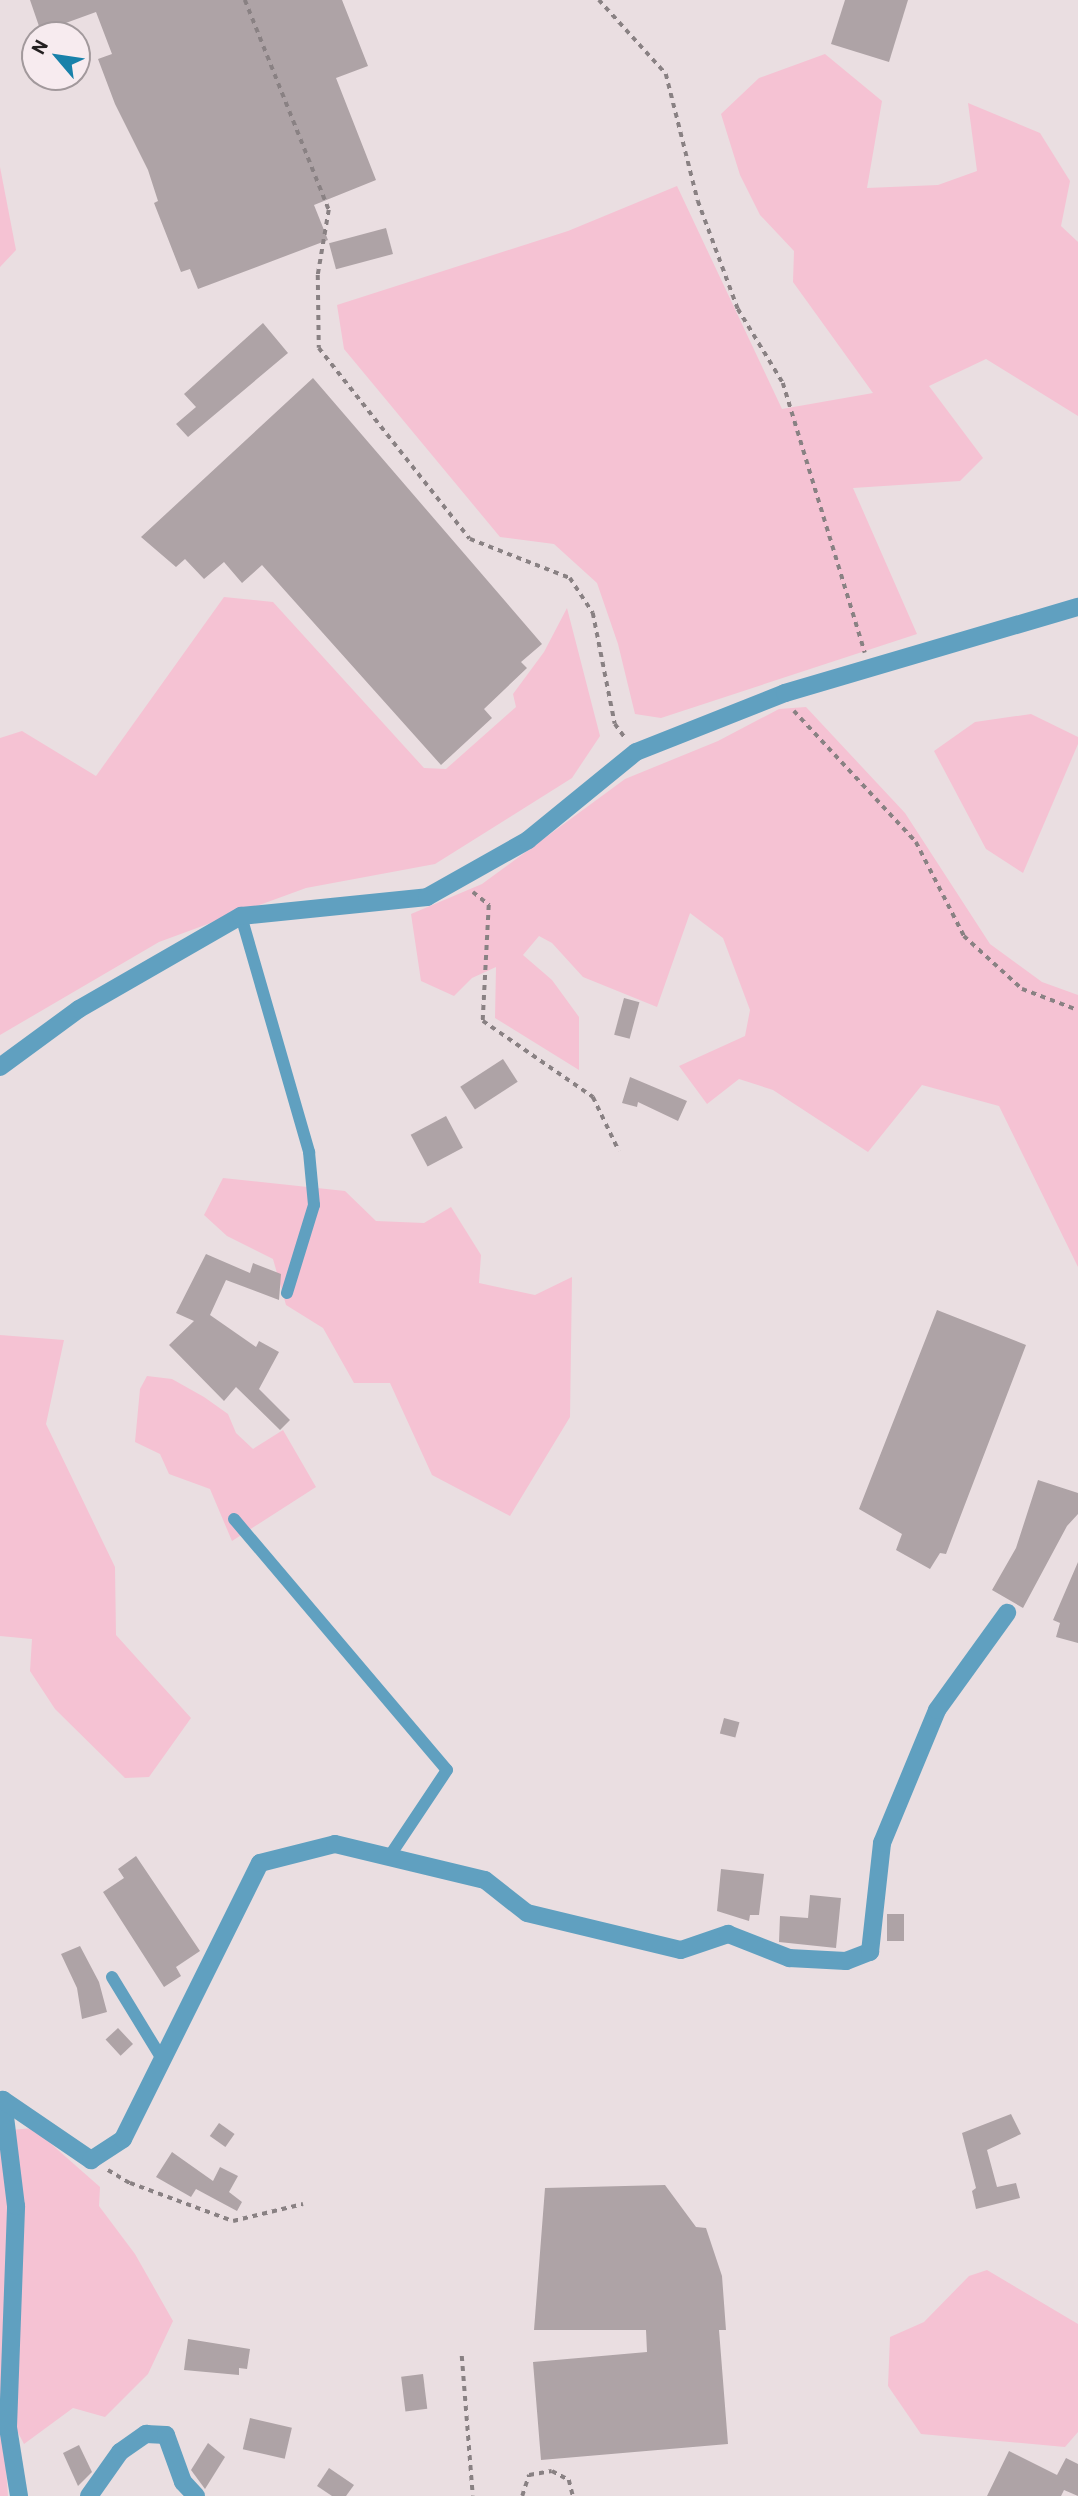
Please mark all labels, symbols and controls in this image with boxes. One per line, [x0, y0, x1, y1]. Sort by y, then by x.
north arrow [21, 21, 91, 91]
text: N [26, 35, 52, 58]

